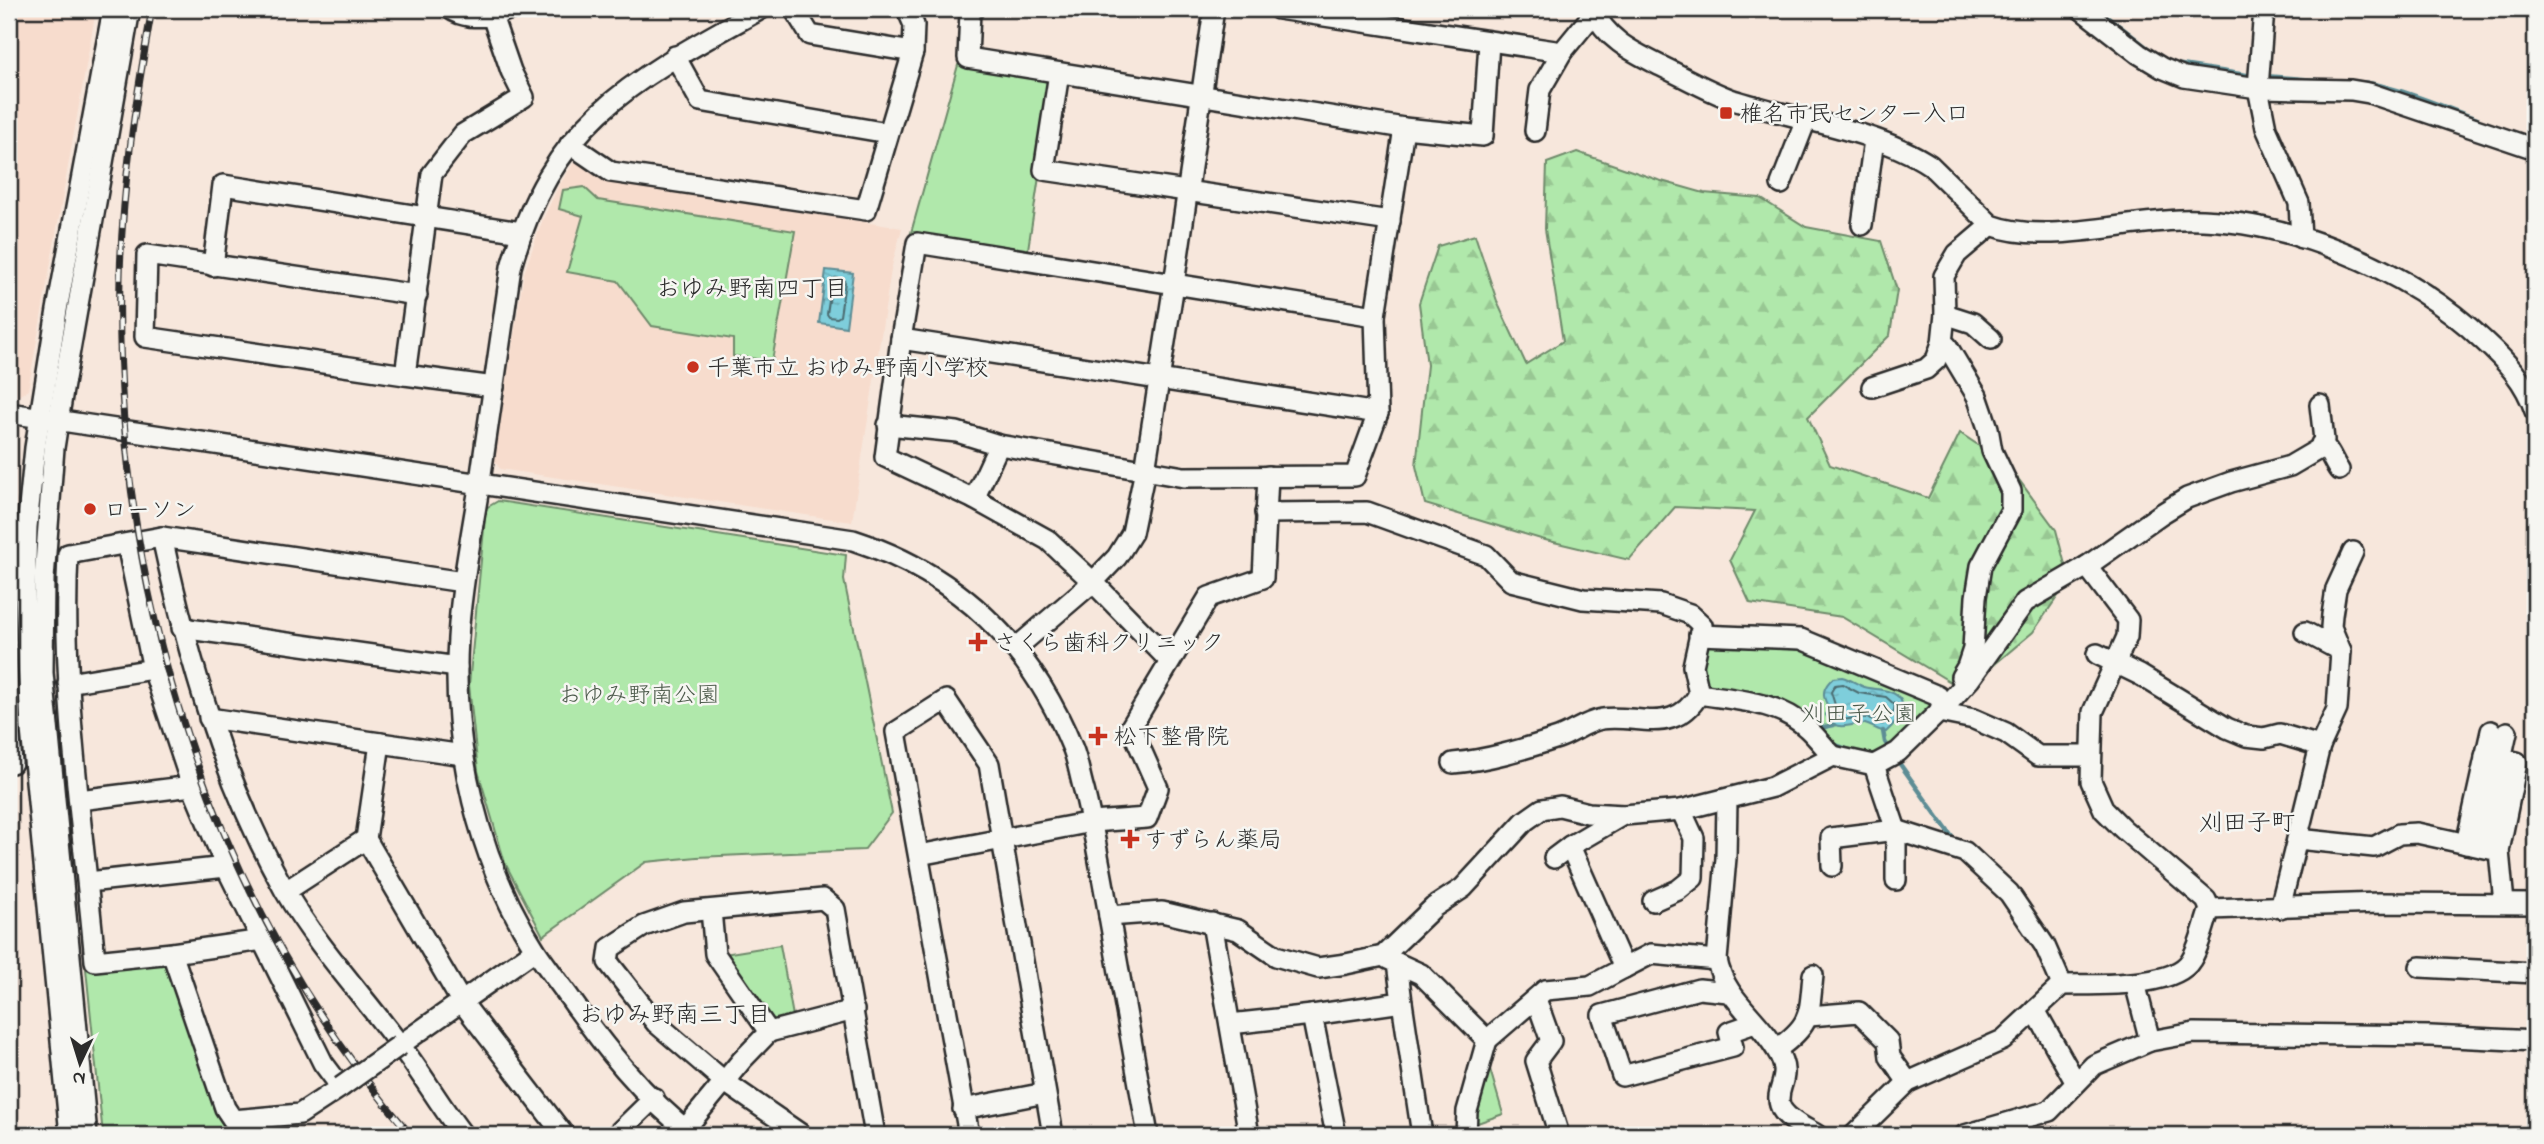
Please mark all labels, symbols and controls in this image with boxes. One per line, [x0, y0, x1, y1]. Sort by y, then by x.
place label: 椎名市民センター入口 [1740, 99, 1969, 132]
marker: 椎名市民センター入口 [1718, 105, 1734, 121]
district label: おゆみ野南四丁目 [656, 273, 848, 308]
place label: 千葉市立 おゆみ野南小学校 [707, 353, 989, 386]
marker: 千葉市立 おゆみ野南小学校 [685, 359, 701, 375]
place label: ローソン [104, 495, 196, 528]
marker: ローソン [82, 501, 98, 517]
place label: さくら歯科クリニック [994, 628, 1224, 661]
marker: さくら歯科クリニック [968, 632, 988, 652]
park label: おゆみ野南公園 [559, 680, 720, 713]
park label: 刈田子公園 [1802, 699, 1917, 732]
place label: 松下整骨院 [1114, 722, 1229, 755]
marker: 松下整骨院 [1088, 726, 1108, 746]
district label: 刈田子町 [2199, 807, 2295, 842]
place label: すずらん薬局 [1144, 825, 1282, 858]
marker: すずらん薬局 [1122, 831, 1138, 847]
district label: おゆみ野南三丁目 [579, 999, 771, 1034]
north arrow [46, 1028, 116, 1098]
text: N [71, 1064, 86, 1091]

